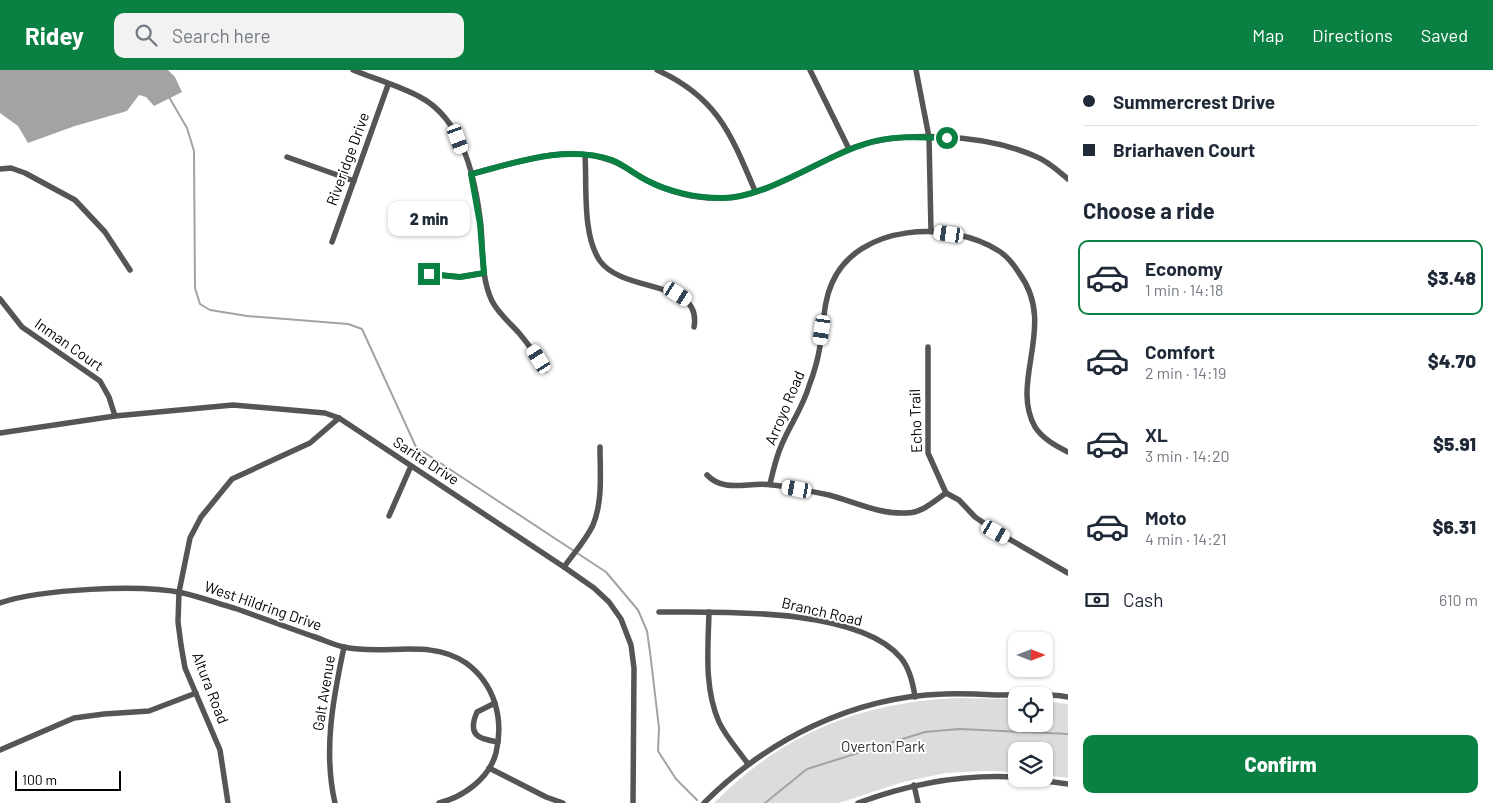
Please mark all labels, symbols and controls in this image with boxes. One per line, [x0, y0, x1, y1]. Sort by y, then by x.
search box [114, 13, 464, 58]
text: Ridey [25, 21, 84, 50]
icon: search [132, 21, 160, 49]
text: Search here [172, 24, 271, 47]
text: Map [1252, 24, 1284, 46]
text: Directions [1312, 24, 1393, 46]
text: Saved [1421, 24, 1468, 46]
text: Summercrest Drive [1113, 90, 1275, 113]
street label: Riveridge Drive [322, 110, 372, 208]
car [445, 122, 470, 156]
route start [936, 127, 958, 149]
text: Briarhaven Court [1113, 138, 1255, 161]
text: Choose a ride [1083, 197, 1215, 223]
callout: 2 min [388, 202, 470, 236]
text: 2 min [410, 209, 448, 228]
car [933, 224, 964, 244]
icon: car [1085, 255, 1130, 300]
text: Economy [1145, 257, 1223, 280]
route end [418, 263, 440, 285]
text: $3.48 [1427, 266, 1476, 289]
car [661, 280, 694, 308]
text: 1 min · 14:18 [1145, 280, 1223, 299]
street label: Inman Court [32, 314, 107, 374]
car [812, 314, 831, 346]
icon: car [1085, 338, 1130, 383]
text: Comfort [1145, 340, 1215, 363]
car [524, 342, 553, 376]
text: $4.70 [1428, 349, 1476, 372]
text: 2 min · 14:19 [1145, 363, 1226, 382]
street label: Arroyo Road [760, 368, 808, 447]
street label: Echo Trail [905, 389, 925, 453]
icon: car [1085, 421, 1130, 466]
text: XL [1145, 423, 1168, 446]
street label: Sarita Drive [390, 432, 463, 488]
text: $5.91 [1433, 432, 1476, 455]
text: 3 min · 14:20 [1145, 446, 1230, 465]
car [780, 479, 813, 499]
icon: car [1085, 504, 1130, 549]
text: Moto [1145, 506, 1187, 529]
text: $6.31 [1432, 515, 1476, 538]
car [979, 518, 1012, 546]
text: 4 min · 14:21 [1145, 529, 1227, 548]
street label: West Hildring Drive [202, 577, 324, 634]
icon: cash [1083, 586, 1111, 614]
text: Cash [1123, 588, 1164, 611]
text: 610 m [1439, 590, 1478, 609]
street label: Branch Road [780, 593, 864, 629]
north arrow [1008, 632, 1052, 678]
map controls [1008, 632, 1053, 787]
street label: Altura Road [189, 649, 233, 726]
street label: Galt Avenue [308, 654, 338, 732]
button: locate [1008, 687, 1053, 732]
button: Confirm [1083, 735, 1478, 793]
park label: Overton Park [841, 737, 925, 755]
button: layers [1008, 742, 1053, 787]
scale bar [15, 768, 121, 791]
text: 100 m [22, 771, 57, 788]

